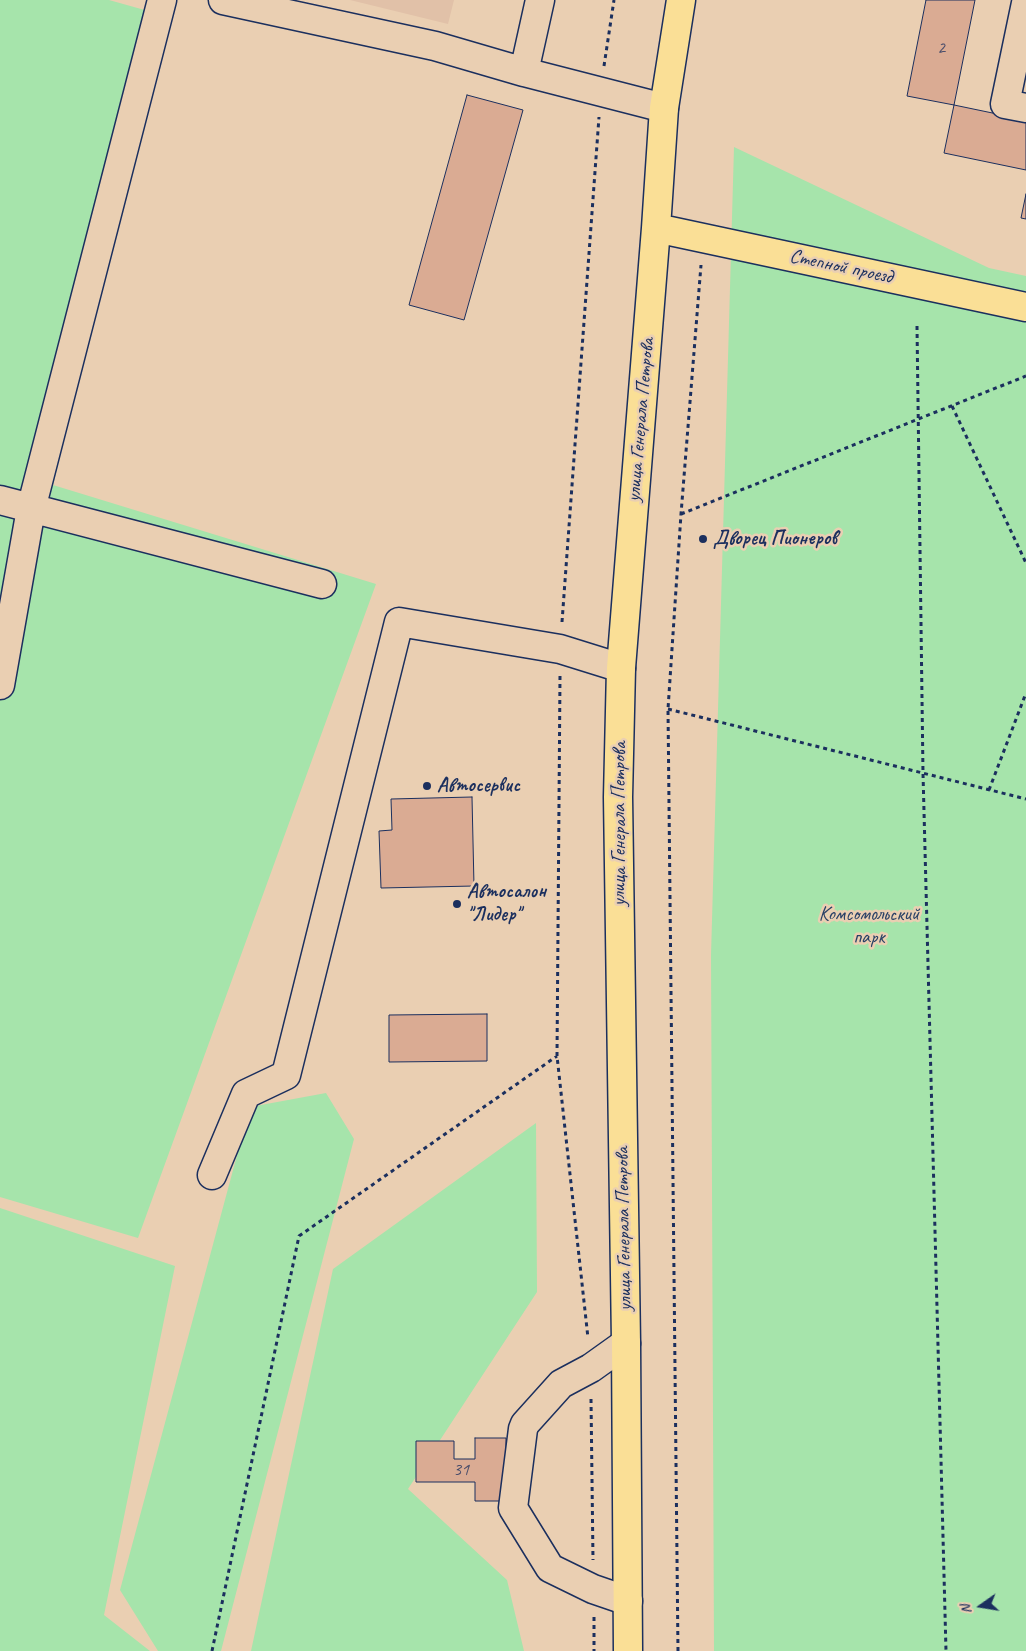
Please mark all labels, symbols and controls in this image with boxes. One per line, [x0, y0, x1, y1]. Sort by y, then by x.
house number: 2 [937, 37, 945, 59]
street label: Степной проезд [787, 244, 895, 290]
street label: улица Генерала Петрова [622, 337, 660, 503]
place label: Дворец Пионеров [713, 527, 837, 551]
marker: Дворец Пионеров [697, 533, 709, 545]
street label: улица Генерала Петрова [608, 742, 632, 906]
place label: Автосервис [437, 774, 520, 798]
marker: Автосервис [421, 780, 433, 792]
place label: Автосалон "Лидер" [467, 880, 546, 927]
marker: Автосалон "Лидер" [451, 898, 463, 910]
park label: Комсомольский парк [819, 903, 919, 950]
street label: улица Генерала Петрова [611, 1147, 637, 1311]
house number: 31 [453, 1459, 469, 1481]
north arrow [956, 1581, 1006, 1631]
text: N [957, 1603, 975, 1616]

